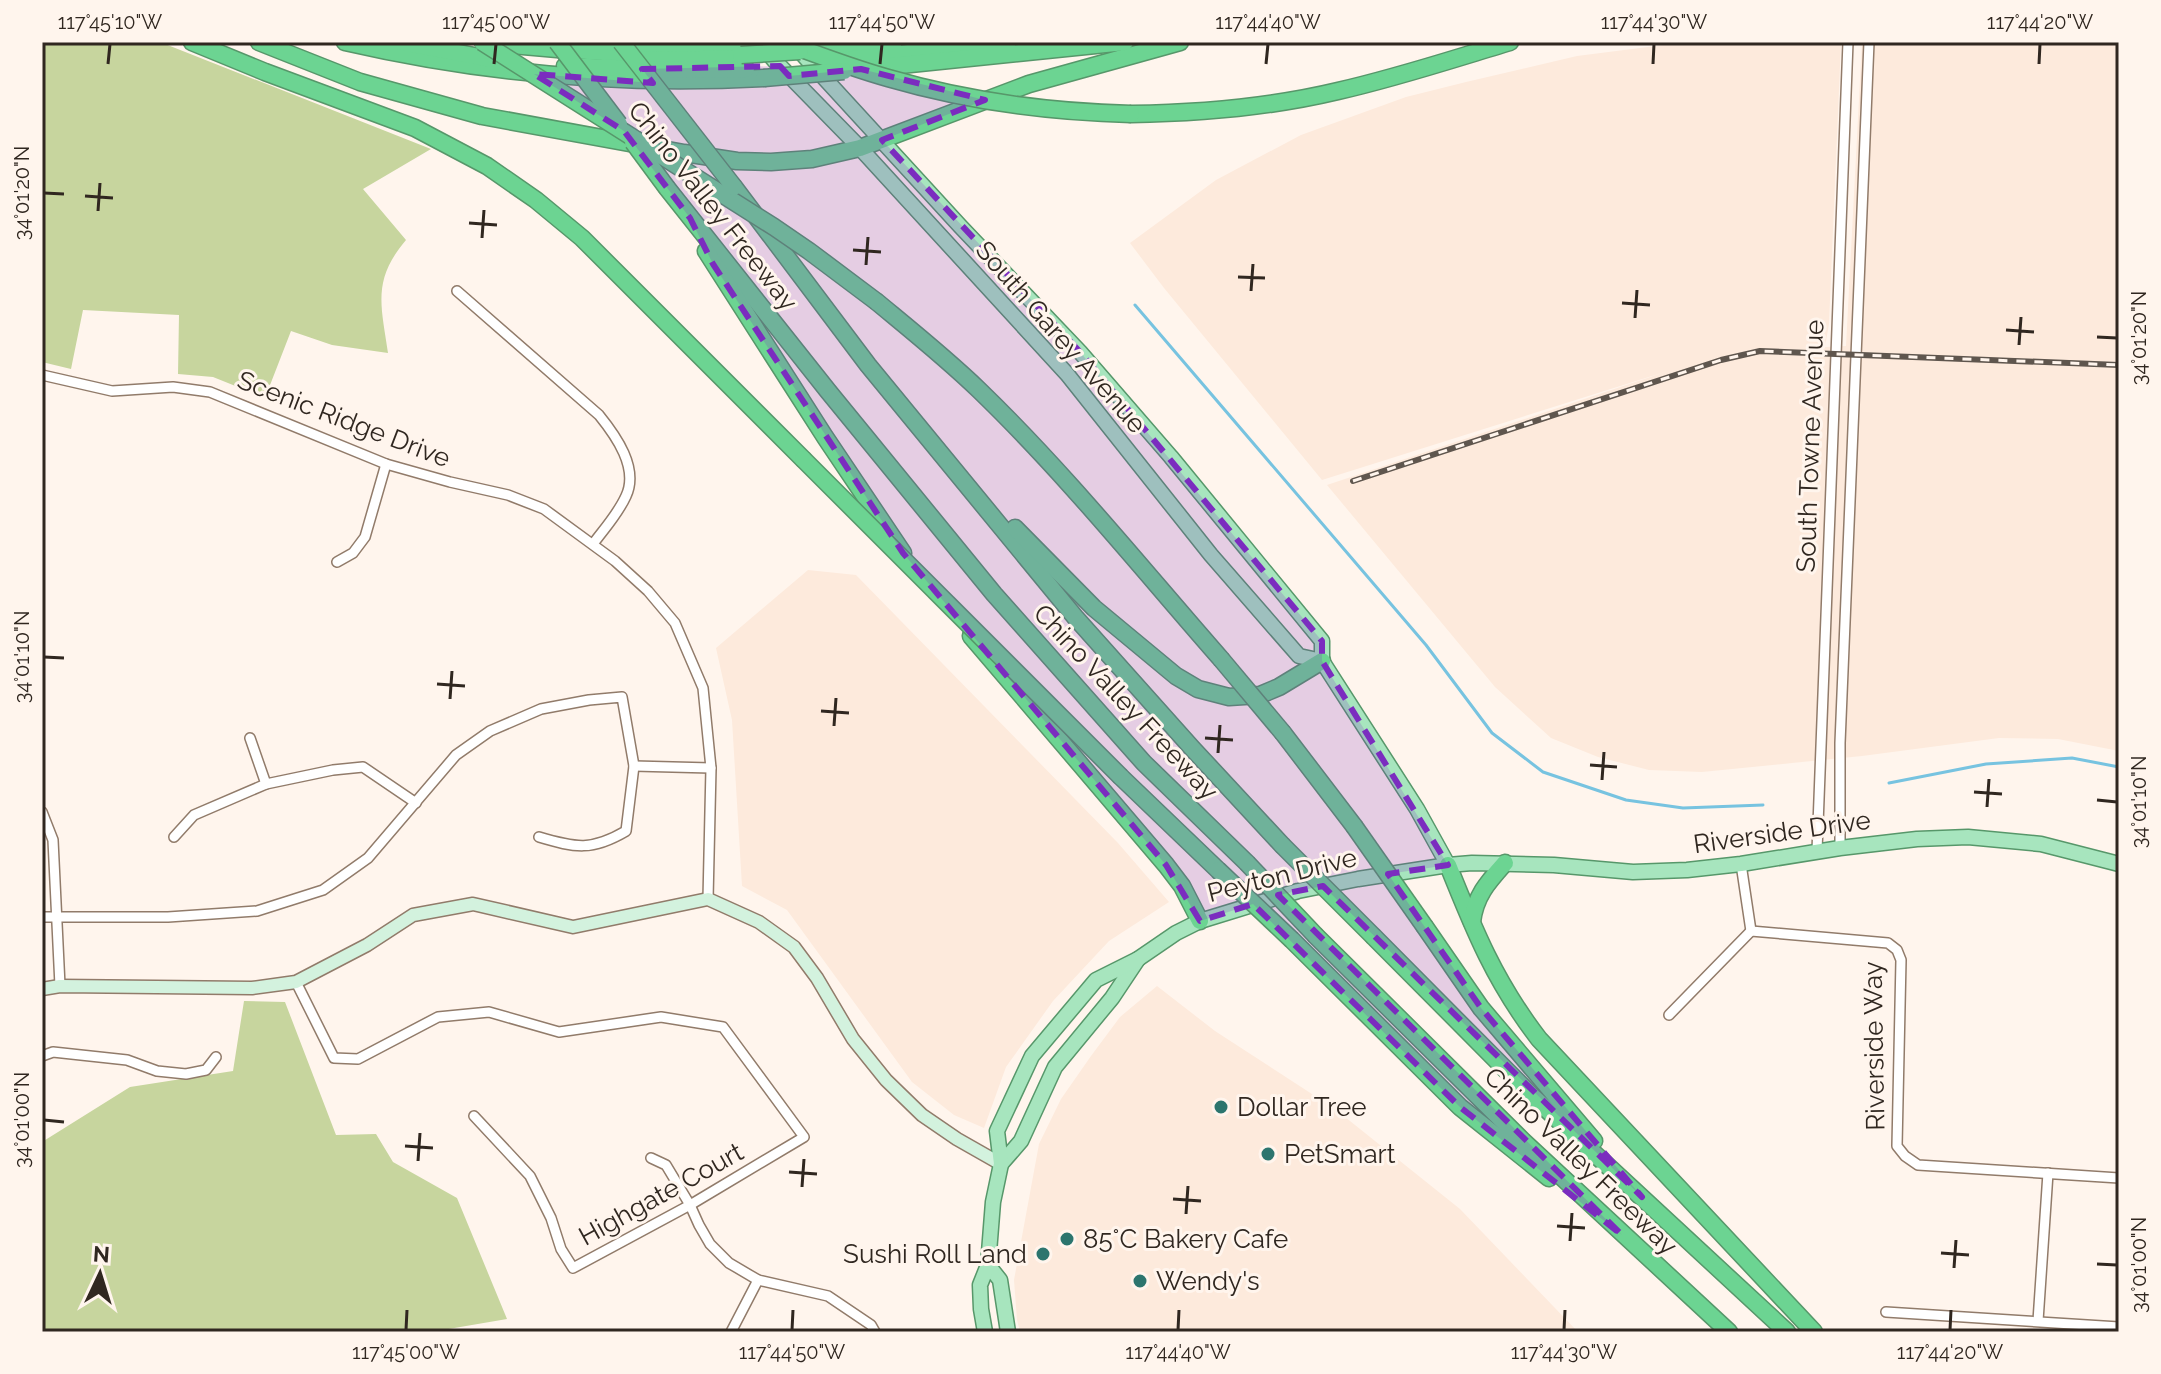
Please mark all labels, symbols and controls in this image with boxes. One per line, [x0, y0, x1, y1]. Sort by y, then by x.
text: 117°45'10"W [58, 10, 162, 34]
text: 117°45'00"W [442, 10, 550, 34]
text: 117°44'50"W [829, 10, 935, 34]
text: 117°44'40"W [1215, 10, 1321, 34]
text: 117°44'30"W [1601, 10, 1707, 34]
text: 117°44'20"W [1987, 10, 2093, 34]
street label: Chino Valley Freeway [622, 96, 804, 316]
text: 34°01'20"N [10, 146, 34, 240]
street label: South Garey Avenue [970, 235, 1152, 439]
text: 34°01'20"N [2127, 291, 2151, 385]
street label: South Towne Avenue [1791, 319, 1829, 573]
street label: Scenic Ridge Drive [233, 365, 455, 473]
street label: Chino Valley Freeway [1028, 598, 1224, 806]
text: 34°01'10"N [10, 611, 34, 703]
text: 34°01'10"N [2127, 756, 2151, 848]
street label: Riverside Drive [1691, 805, 1873, 859]
street label: Peyton Drive [1204, 842, 1360, 908]
street label: Riverside Way [1858, 961, 1890, 1131]
street label: Chino Valley Freeway [1478, 1061, 1684, 1261]
text: 34°01'00"N [10, 1072, 34, 1168]
place label: Dollar Tree [1237, 1092, 1367, 1122]
marker: Dollar Tree [1212, 1098, 1230, 1116]
street label: Highgate Court [574, 1136, 749, 1252]
place label: PetSmart [1284, 1139, 1396, 1169]
marker: PetSmart [1259, 1145, 1277, 1163]
text: 34°01'00"N [2127, 1217, 2151, 1313]
place label: 85°C Bakery Cafe [1083, 1224, 1288, 1254]
marker: 85°C Bakery Cafe [1058, 1230, 1076, 1248]
north arrow [60, 1234, 140, 1314]
place label: Sushi Roll Land [843, 1239, 1027, 1269]
text: N [92, 1240, 111, 1268]
marker: Sushi Roll Land [1034, 1245, 1052, 1263]
place label: Wendy's [1156, 1266, 1260, 1296]
marker: Wendy's [1131, 1272, 1149, 1290]
text: 117°45'00"W [352, 1340, 460, 1364]
text: 117°44'50"W [739, 1340, 845, 1364]
text: 117°44'40"W [1125, 1340, 1231, 1364]
text: 117°44'30"W [1511, 1340, 1617, 1364]
text: 117°44'20"W [1897, 1340, 2003, 1364]

